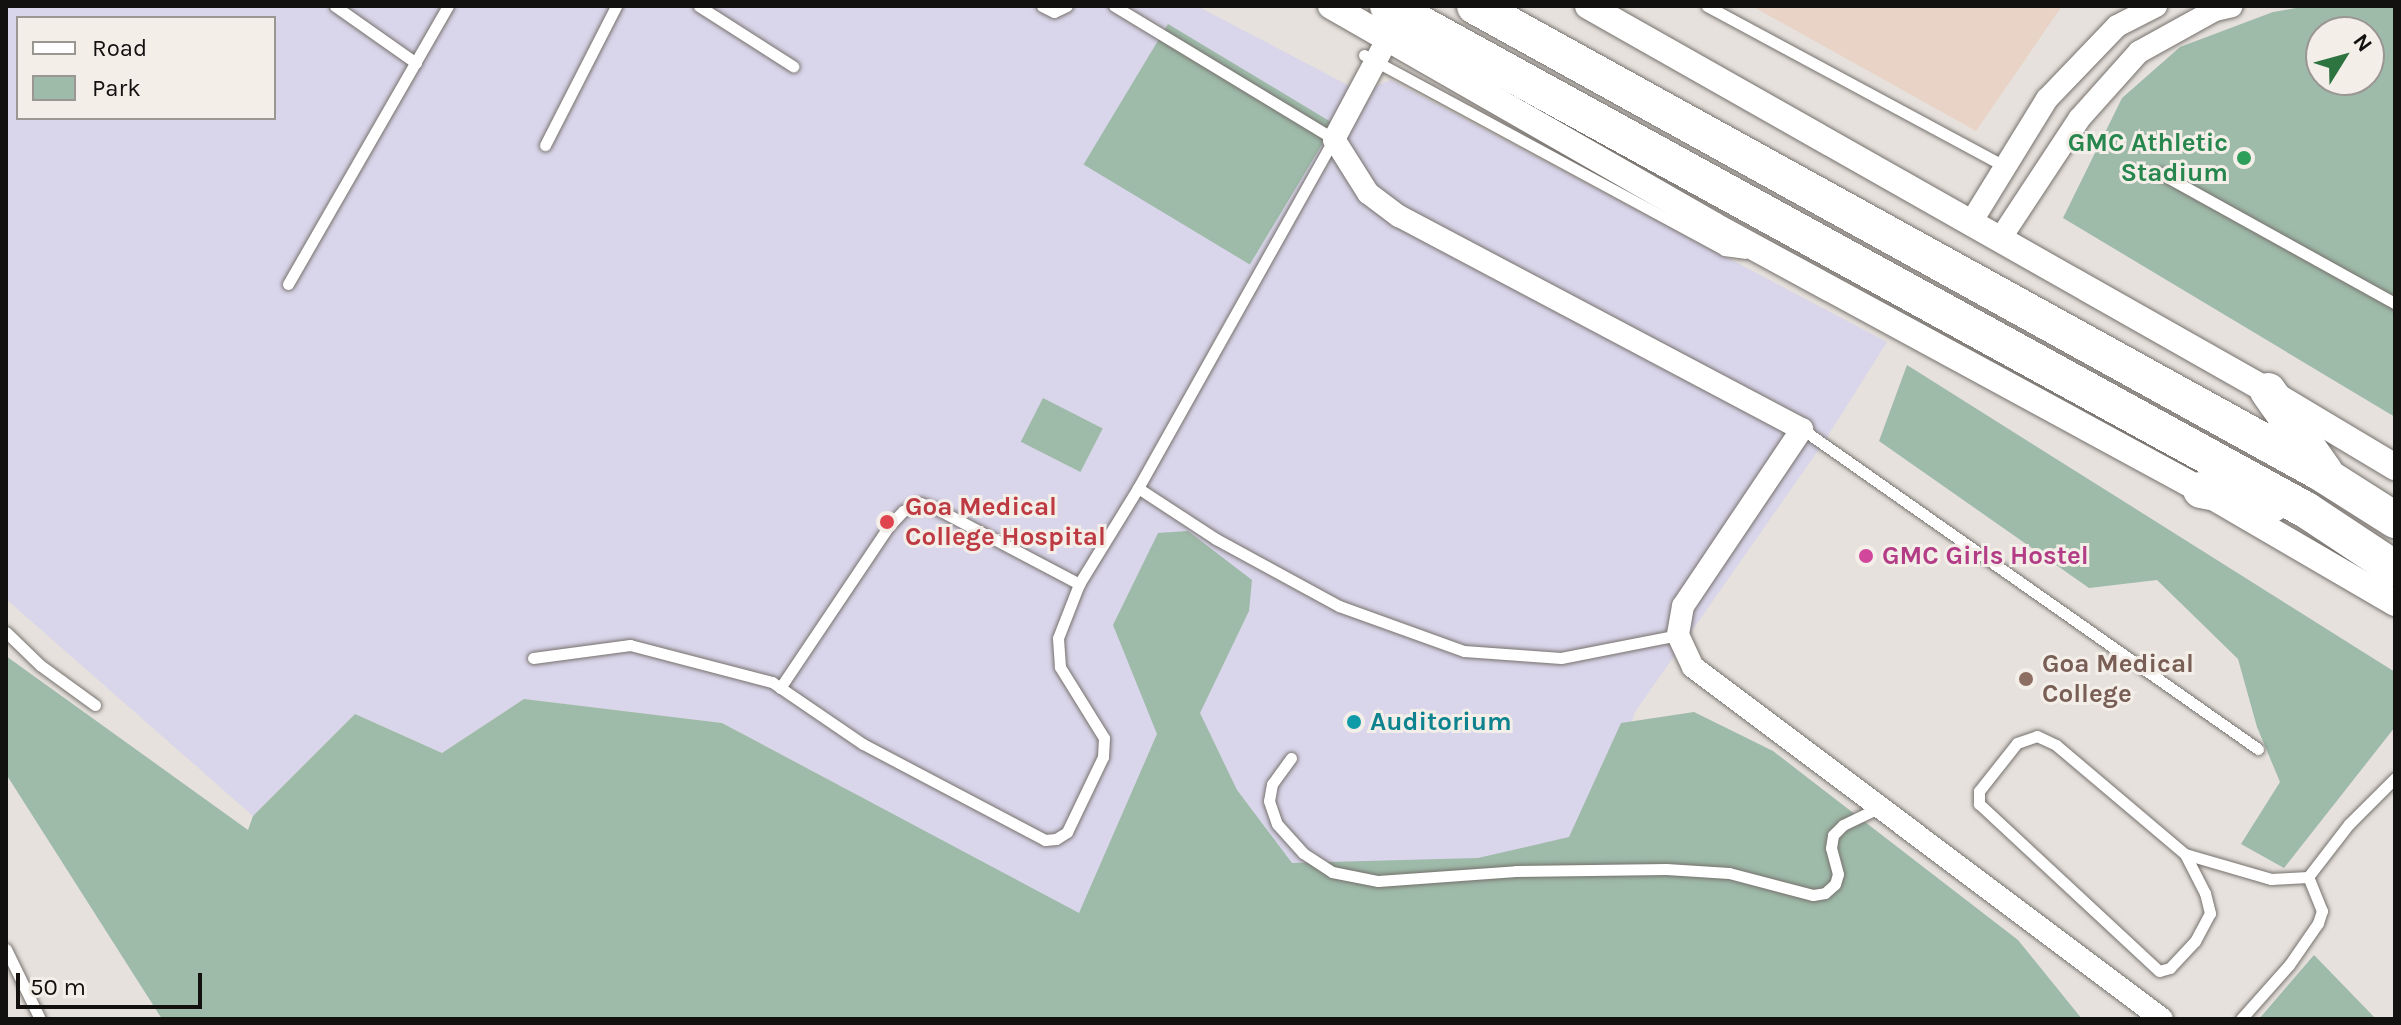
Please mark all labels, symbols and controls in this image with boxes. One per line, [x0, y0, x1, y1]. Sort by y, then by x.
legend [16, 16, 276, 120]
north arrow [2305, 16, 2385, 96]
text: N [2347, 29, 2378, 57]
text: Road [92, 34, 147, 62]
text: Park [92, 74, 141, 102]
place label: GMC Athletic Stadium [2068, 127, 2228, 188]
marker: GMC Athletic Stadium [2235, 149, 2253, 167]
place label: Goa Medical College Hospital [905, 491, 1106, 552]
marker: Goa Medical College Hospital [876, 511, 898, 533]
place label: GMC Girls Hostel [1882, 540, 2089, 572]
marker: GMC Girls Hostel [1857, 547, 1875, 565]
place label: Goa Medical College [2042, 648, 2194, 710]
marker: Goa Medical College [2017, 670, 2035, 688]
place label: Auditorium [1370, 706, 1512, 738]
marker: Auditorium [1345, 713, 1363, 731]
scale bar [20, 957, 206, 1007]
text: 50 m [30, 973, 86, 1001]

